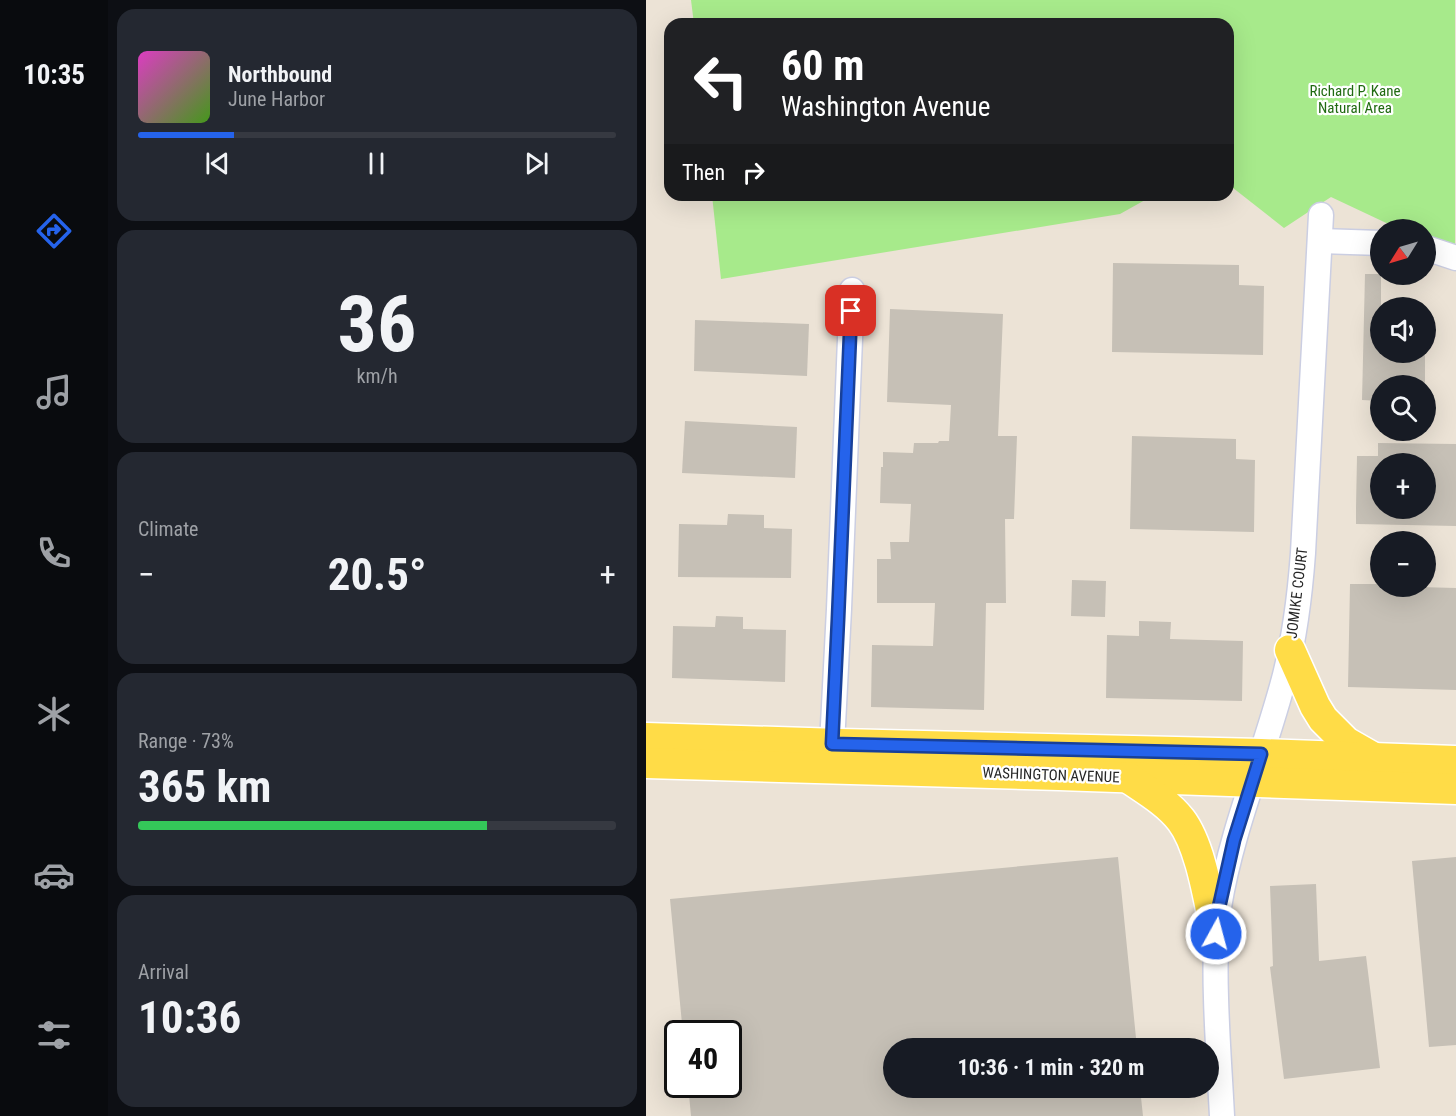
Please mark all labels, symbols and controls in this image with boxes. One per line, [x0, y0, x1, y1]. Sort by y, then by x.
text: 60 m [781, 41, 864, 90]
icon: left [682, 42, 760, 120]
text: 10:35 [23, 59, 85, 91]
text: Northbound [228, 62, 332, 87]
park label: Richard P. Kane Natural Area [1309, 82, 1401, 117]
text: June Harbor [228, 87, 325, 111]
text: Washington Avenue [781, 91, 990, 123]
icon: previous [201, 147, 234, 180]
icon: pause [360, 147, 393, 180]
icon: next [520, 147, 553, 180]
icon: right [737, 156, 770, 189]
text: Then [682, 160, 725, 185]
icon: directions [33, 210, 75, 252]
north arrow [1370, 219, 1436, 285]
map controls [1370, 219, 1436, 597]
text: 36 [338, 279, 416, 370]
pin [825, 285, 876, 336]
icon: arrive [834, 294, 867, 327]
button: sound [1370, 297, 1436, 363]
text: km/h [356, 364, 398, 388]
icon: music [33, 371, 75, 413]
button: search [1370, 375, 1436, 441]
button: + [1370, 453, 1436, 519]
text: Climate [138, 517, 198, 541]
button: − [1370, 531, 1436, 597]
icon: phone [33, 532, 75, 574]
street label: JOMIKE COURT [1282, 546, 1312, 640]
text: 20.5° [328, 548, 426, 601]
text: − [138, 555, 155, 594]
text: + [600, 555, 616, 594]
icon: climate [33, 693, 75, 735]
text: Range · 73% [138, 729, 234, 753]
text: 365 km [138, 760, 271, 813]
street label: WASHINGTON AVENUE [982, 764, 1120, 786]
icon: car [33, 854, 75, 896]
position arrow [1184, 902, 1248, 966]
text: Arrival [138, 960, 189, 984]
text: 10:36 [138, 991, 241, 1044]
icon: filters [33, 1014, 75, 1056]
speed limit sign: 40 [664, 1020, 742, 1098]
text: 10:36 · 1 min · 320 m [958, 1055, 1144, 1080]

